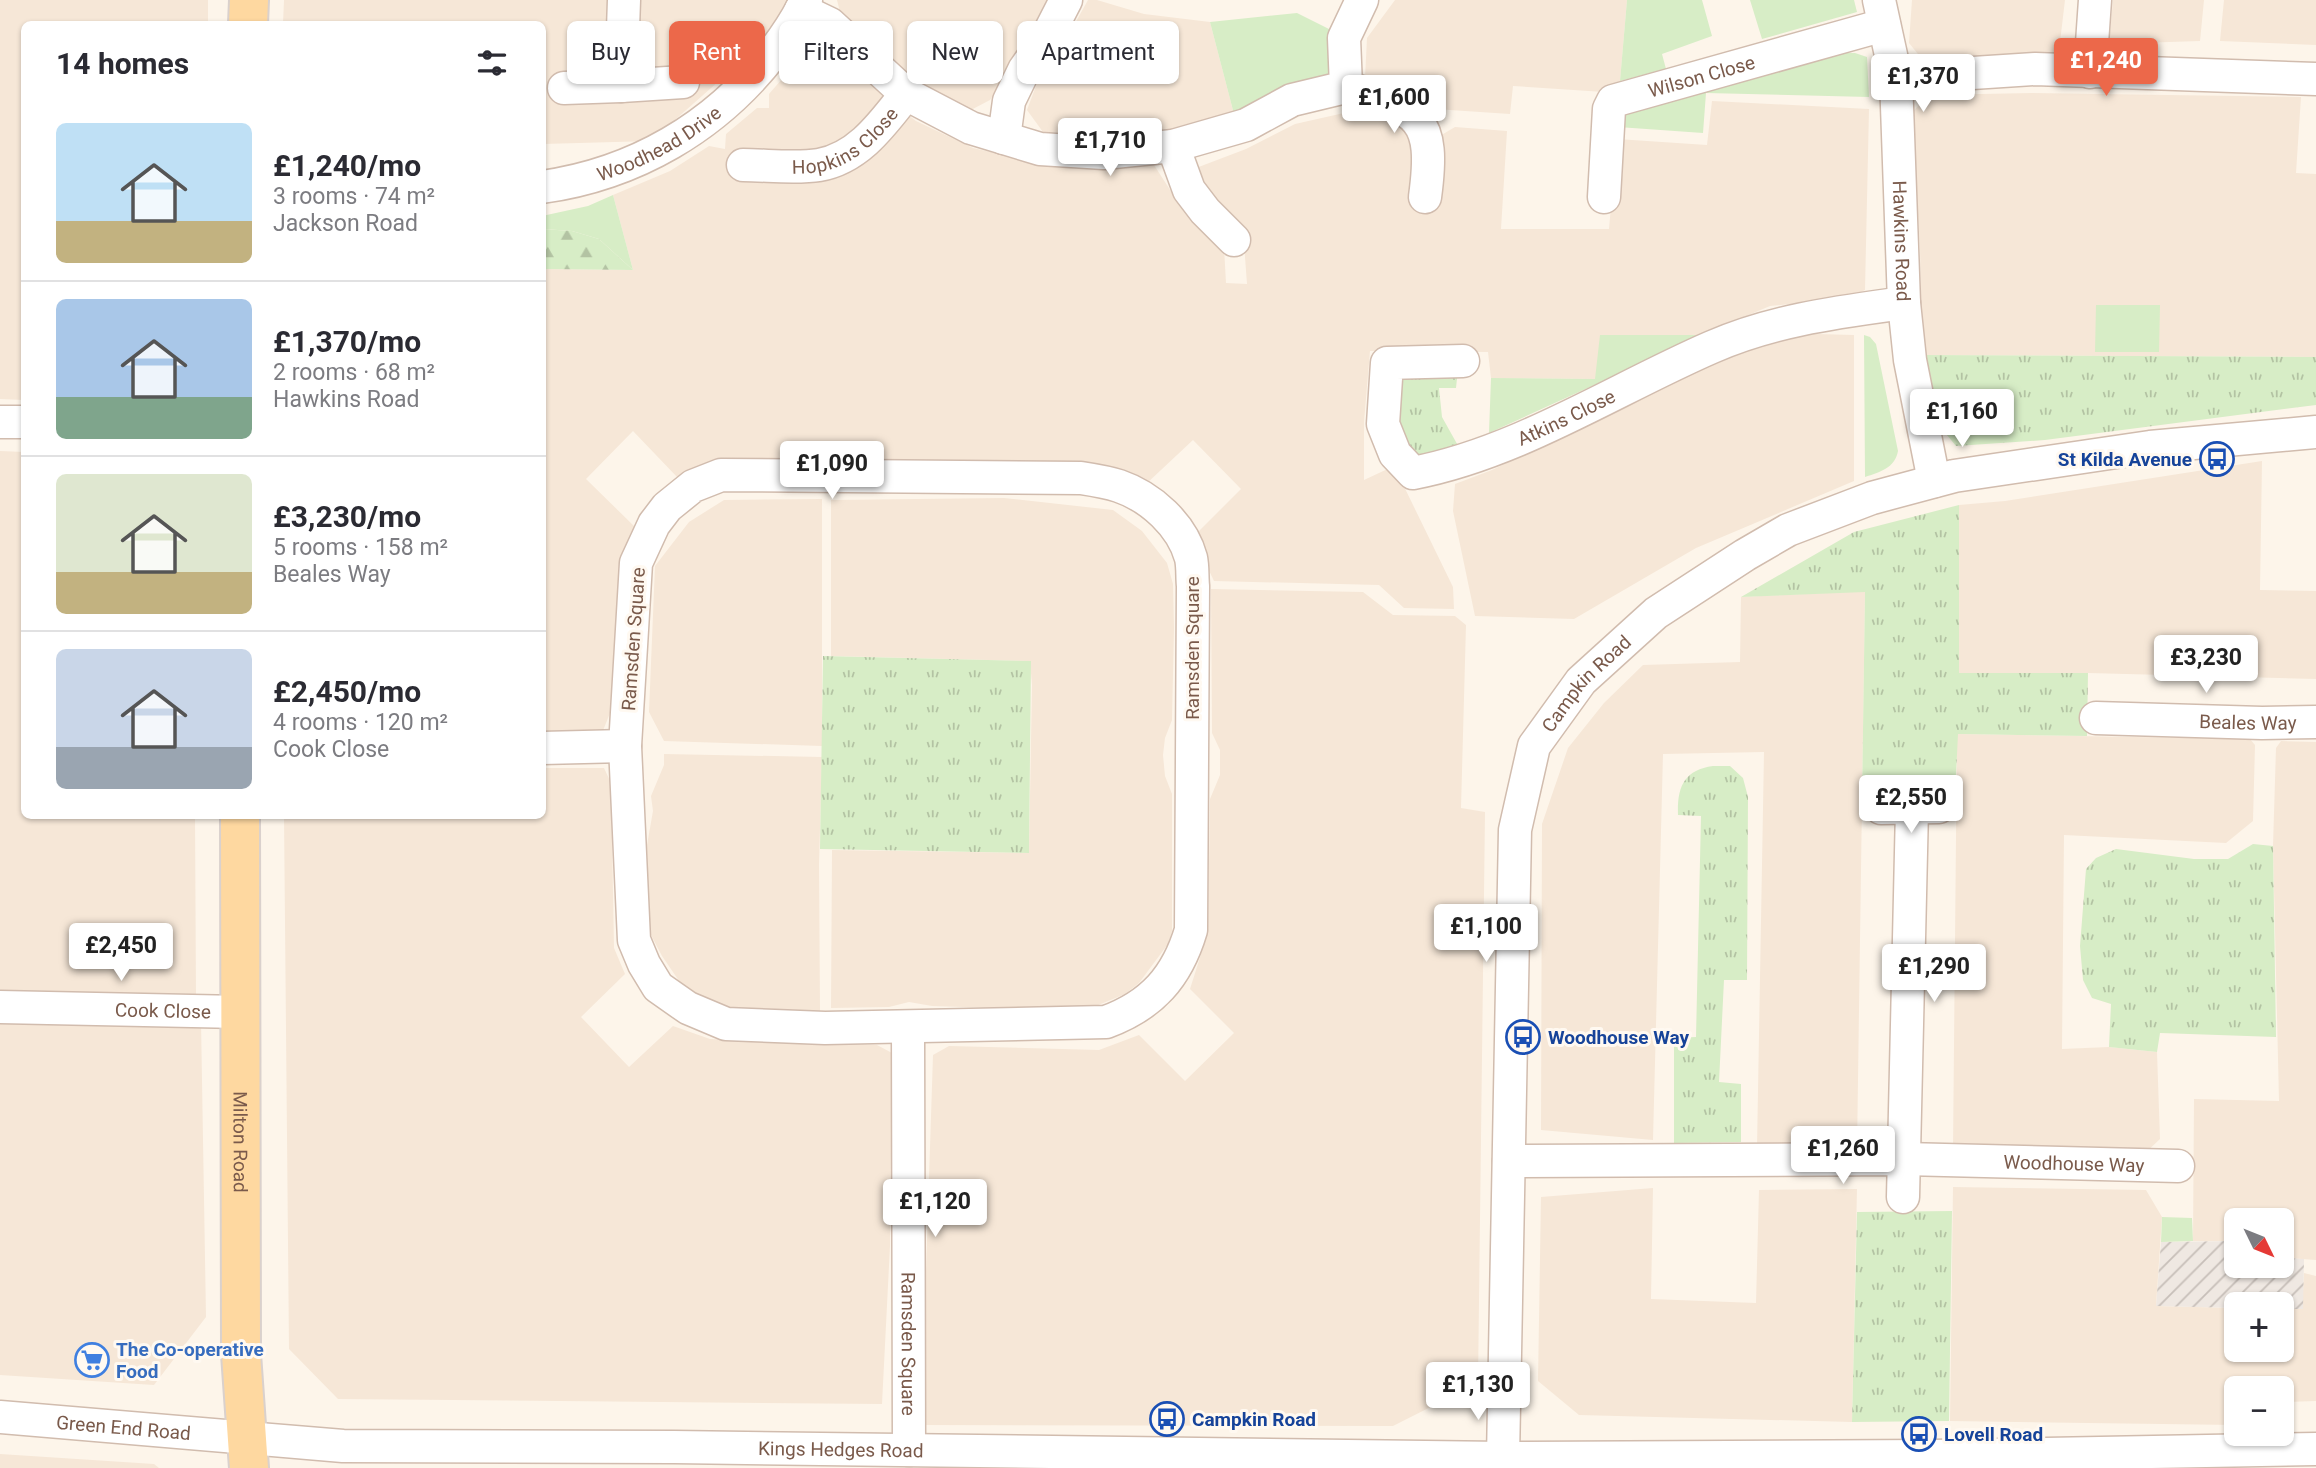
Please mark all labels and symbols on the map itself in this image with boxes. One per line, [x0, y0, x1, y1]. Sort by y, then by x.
pin: £1,240 [2049, 38, 2163, 98]
street label: Wilson Close [1646, 51, 1758, 103]
pin: £1,370 [1866, 54, 1980, 114]
pin: £1,600 [1337, 76, 1451, 135]
street label: Woodhead Drive [594, 101, 726, 186]
street label: Hopkins Close [792, 103, 903, 179]
pin: £1,710 [1053, 118, 1167, 178]
street label: Hawkins Road [1888, 180, 1915, 302]
street label: Atkins Close [1514, 385, 1619, 451]
pin: £1,160 [1905, 390, 2019, 449]
bus stop icon: St Kilda Avenue [2198, 440, 2236, 478]
pin: £1,090 [775, 442, 889, 501]
place label: St Kilda Avenue [2058, 448, 2192, 471]
street label: Ramsden Square [617, 567, 650, 712]
street label: Ramsden Square [1181, 576, 1204, 720]
street label: Campkin Road [1537, 630, 1636, 737]
pin: £3,230 [2149, 636, 2263, 695]
street label: Beales Way [2199, 710, 2297, 735]
pin: £2,550 [1854, 776, 1968, 835]
pin: £1,100 [1429, 904, 1543, 964]
pin: £2,450 [64, 923, 178, 983]
pin: £1,290 [1877, 944, 1991, 1004]
street label: Cook Close [115, 998, 211, 1023]
bus stop icon: Woodhouse Way [1504, 1018, 1542, 1056]
place label: Woodhouse Way [1548, 1026, 1690, 1049]
street label: Milton Road [229, 1091, 252, 1193]
pin: £1,260 [1786, 1126, 1900, 1186]
street label: Woodhouse Way [2003, 1151, 2145, 1177]
pin: £1,120 [878, 1180, 992, 1239]
north arrow [2224, 1208, 2294, 1278]
street label: Ramsden Square [897, 1272, 920, 1416]
place label: The Co-operative Food [116, 1338, 264, 1383]
supermarket icon: The Co-operative Food [73, 1341, 111, 1379]
pin: £1,130 [1421, 1362, 1535, 1422]
bus stop icon: Campkin Road [1148, 1400, 1186, 1438]
place label: Campkin Road [1192, 1408, 1316, 1431]
street label: Green End Road [55, 1411, 192, 1445]
bus stop icon: Lovell Road [1900, 1415, 1938, 1453]
place label: Lovell Road [1944, 1423, 2043, 1446]
street label: Kings Hedges Road [758, 1437, 924, 1462]

